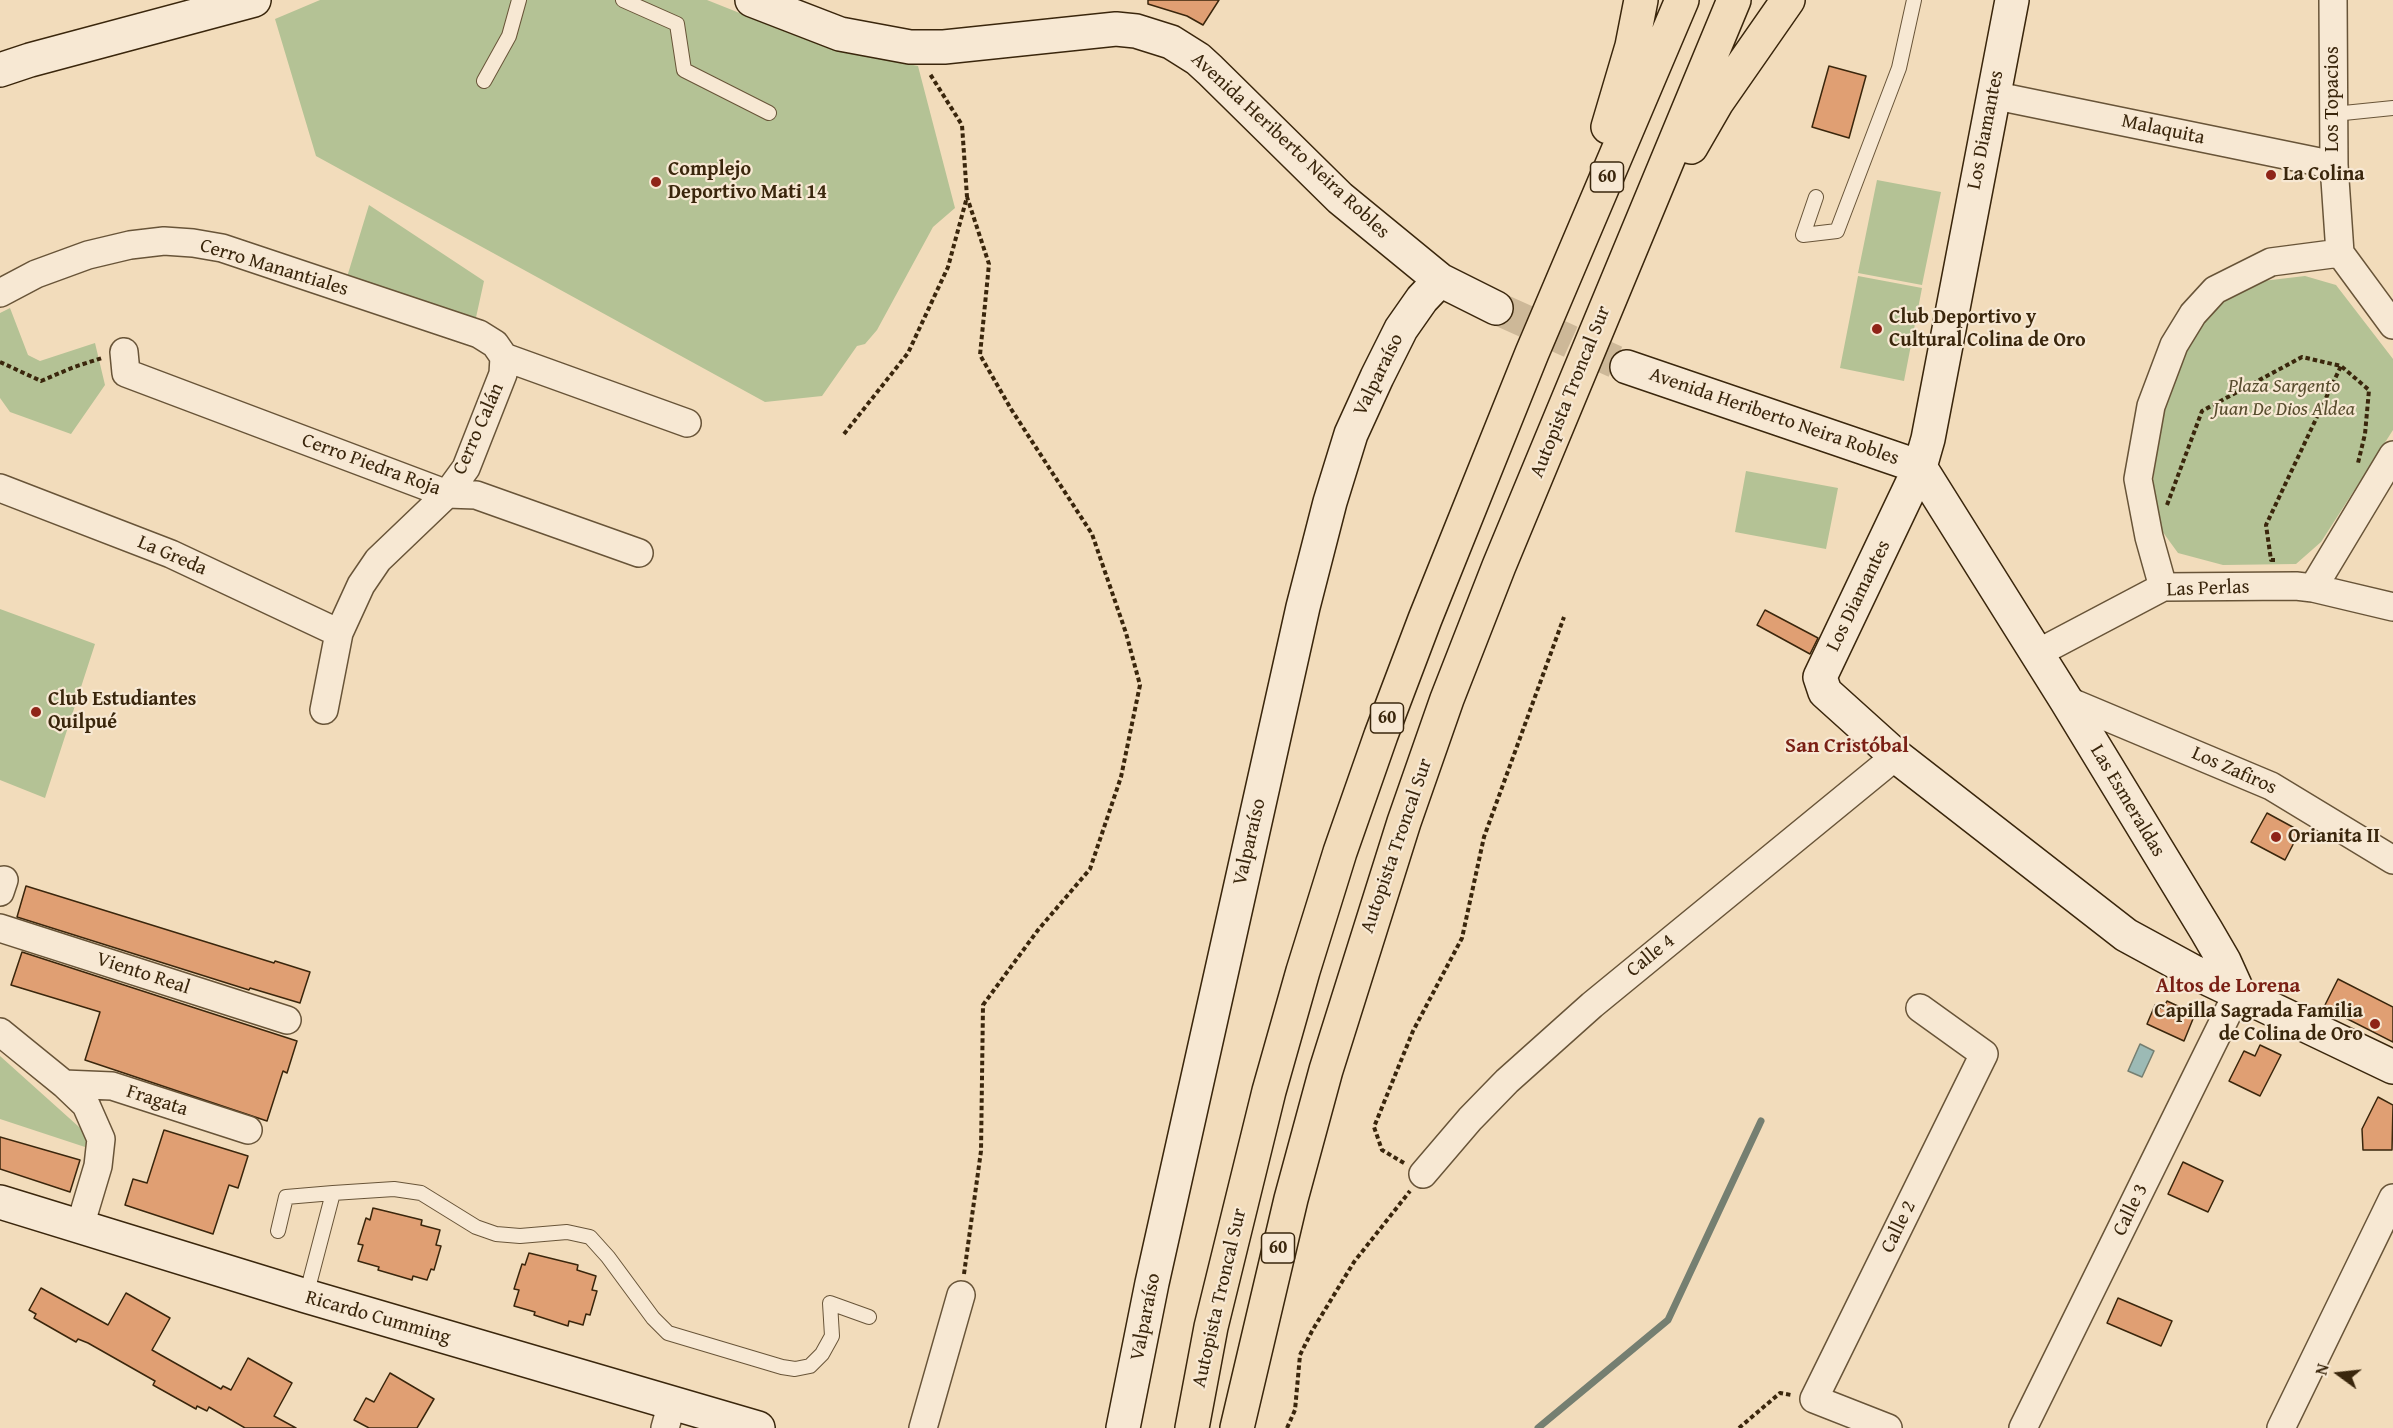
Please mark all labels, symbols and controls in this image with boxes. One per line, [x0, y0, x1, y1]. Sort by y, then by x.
street label: Los Topacios [2321, 46, 2345, 152]
street label: Avenida Heriberto Neira Robles [1186, 48, 1394, 244]
street label: Los Diamantes [1963, 68, 2009, 192]
street label: Malaquita [2119, 109, 2207, 151]
place label: Complejo Deportivo Mati 14 [668, 158, 827, 205]
road number: 60 [1590, 162, 1624, 192]
place label: La Colina [2283, 163, 2364, 187]
marker: La Colina [2264, 168, 2278, 182]
marker: Complejo Deportivo Mati 14 [649, 175, 663, 189]
street label: Cerro Manantiales [197, 234, 351, 302]
street label: Autopista Troncal Sur [1526, 303, 1616, 481]
place label: Club Deportivo y Cultural Colina de Oro [1889, 306, 2086, 353]
marker: Club Deportivo y Cultural Colina de Oro [1870, 322, 1884, 336]
street label: Valparaíso [1349, 330, 1409, 420]
street label: Avenida Heriberto Neira Robles [1646, 363, 1902, 471]
park label: Plaza Sargento Juan De Dios Aldea [2213, 375, 2355, 422]
street label: Cerro Calán [448, 380, 510, 478]
street label: Cerro Piedra Roja [298, 429, 444, 501]
street label: La Greda [134, 531, 210, 581]
street label: Los Diamantes [1822, 536, 1896, 656]
street label: Las Perlas [2166, 576, 2250, 602]
place label: Club Estudiantes Quilpué [48, 688, 196, 735]
road number: 60 [1370, 703, 1404, 733]
marker: Club Estudiantes Quilpué [29, 705, 43, 719]
district label: San Cristóbal [1785, 734, 1909, 760]
street label: Las Esmeraldas [2084, 741, 2170, 861]
street label: Los Zafiros [2188, 742, 2280, 800]
street label: Autopista Troncal Sur [1356, 755, 1438, 937]
street label: Valparaíso [1228, 796, 1272, 888]
place label: Orianita II [2288, 825, 2380, 849]
marker: Orianita II [2269, 830, 2283, 844]
street label: Calle 4 [1622, 929, 1680, 983]
street label: Viento Real [93, 948, 193, 1000]
district label: Altos de Lorena [2156, 974, 2300, 1000]
place label: Capilla Sagrada Familia de Colina de Oro [2154, 1000, 2363, 1047]
marker: Capilla Sagrada Familia de Colina de Oro [2368, 1017, 2382, 1031]
street label: Fragata [123, 1080, 191, 1122]
street label: Calle 3 [2108, 1180, 2154, 1240]
street label: Calle 2 [1876, 1197, 1922, 1257]
street label: Autopista Troncal Sur [1188, 1206, 1252, 1390]
road number: 60 [1262, 1233, 1294, 1263]
street label: Valparaíso [1126, 1271, 1166, 1363]
street label: Ricardo Cumming [303, 1286, 453, 1350]
north arrow [2309, 1344, 2369, 1404]
text: N [2309, 1361, 2335, 1378]

